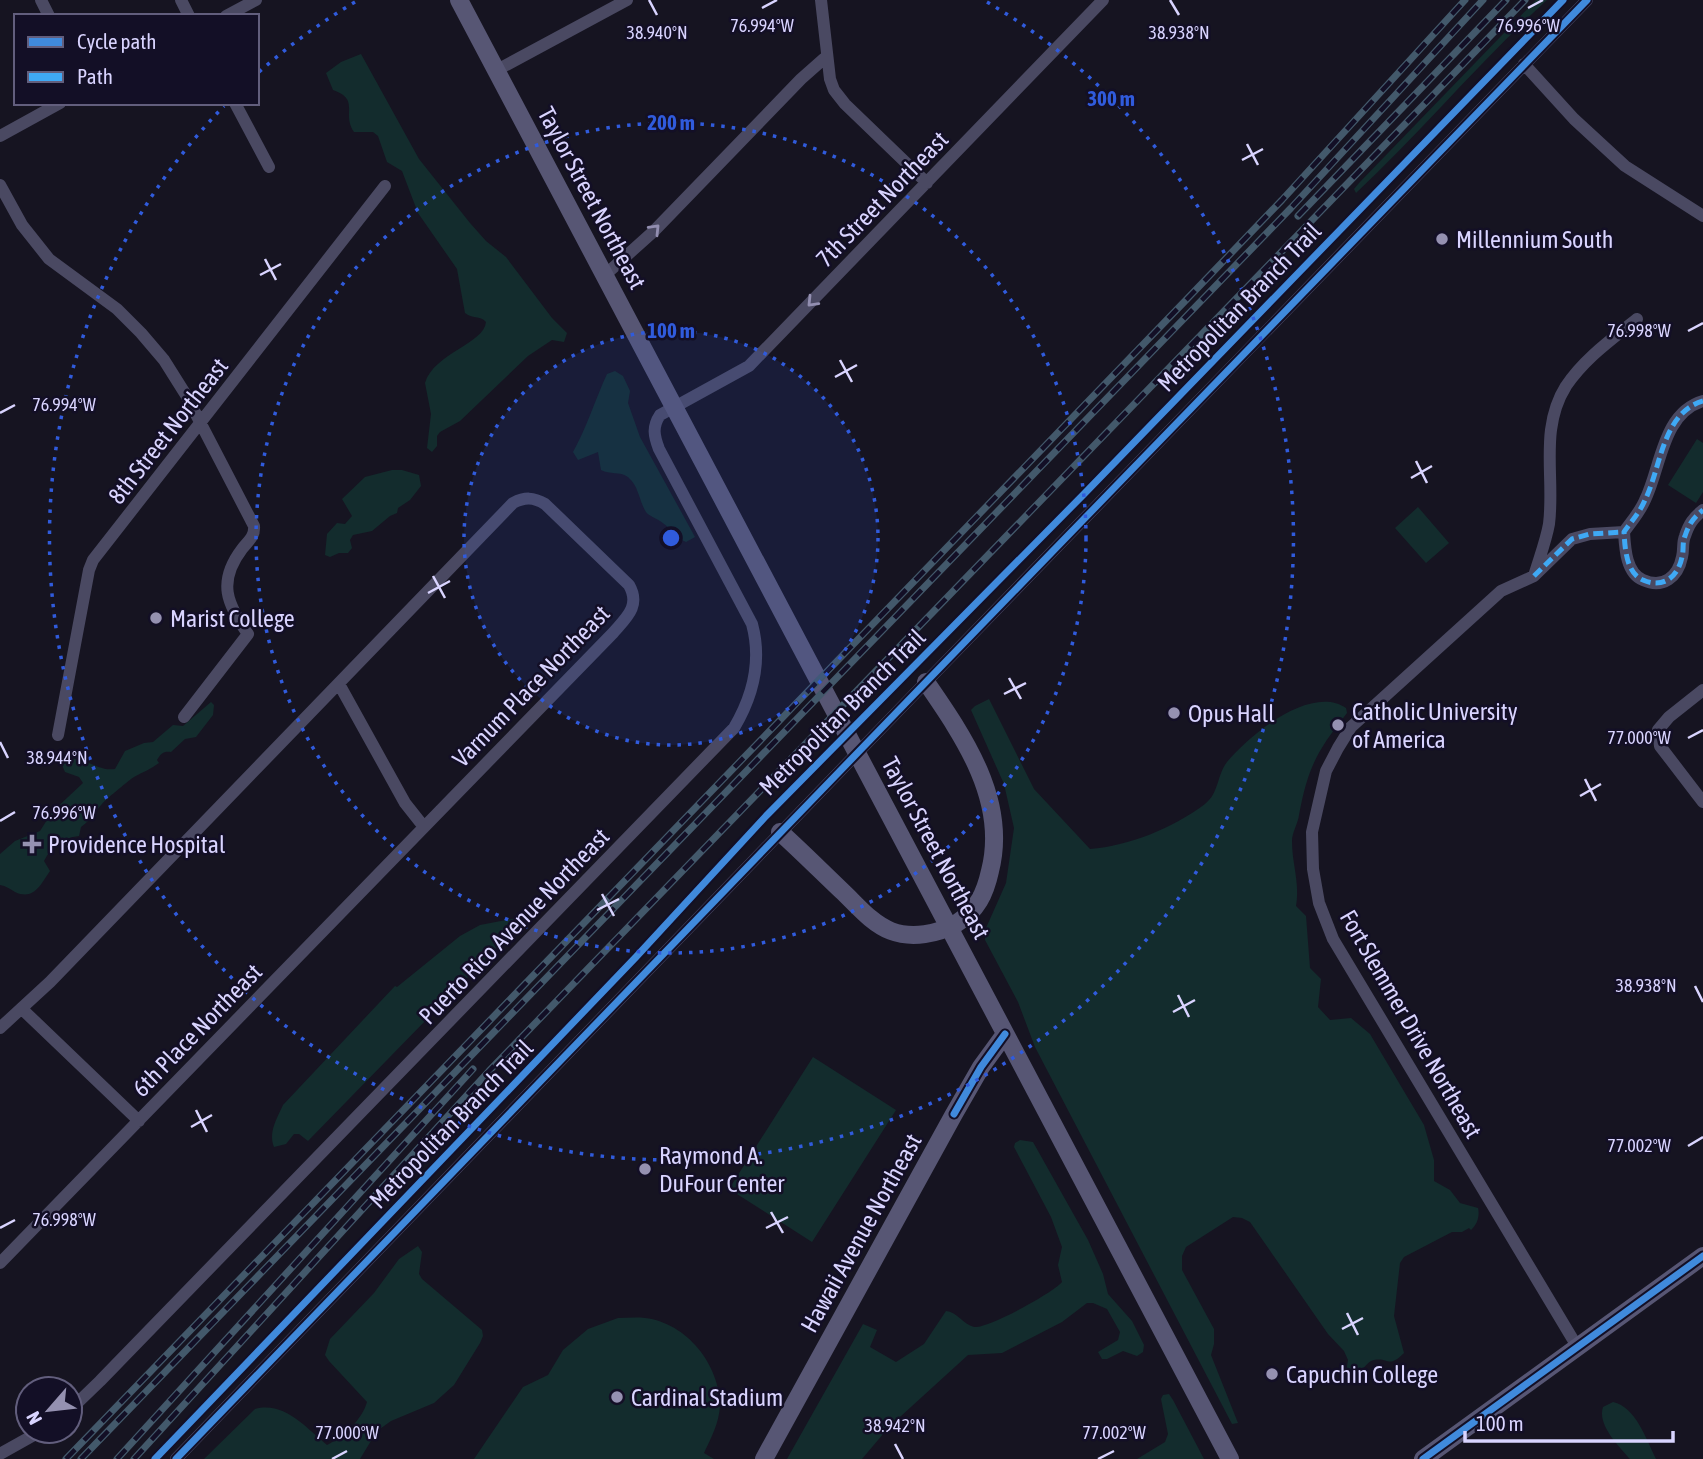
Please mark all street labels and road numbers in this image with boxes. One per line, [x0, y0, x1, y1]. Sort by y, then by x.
street label: Taylor Street Northeast [533, 103, 651, 294]
street label: 7th Street Northeast [811, 126, 953, 272]
street label: Metropolitan Branch Trail [1152, 217, 1327, 397]
street label: 8th Street Northeast [103, 353, 233, 509]
street label: Varnum Place Northeast [447, 600, 615, 772]
street label: Metropolitan Branch Trail [754, 623, 931, 800]
street label: Taylor Street Northeast [877, 753, 995, 944]
street label: Puerto Rico Avenue Northeast [414, 823, 615, 1029]
street label: Fort Slemmer Drive Northeast [1335, 905, 1487, 1143]
street label: 6th Place Northeast [127, 958, 267, 1102]
street label: Metropolitan Branch Trail [364, 1034, 539, 1214]
street label: Hawaii Avenue Northeast [795, 1129, 927, 1337]

